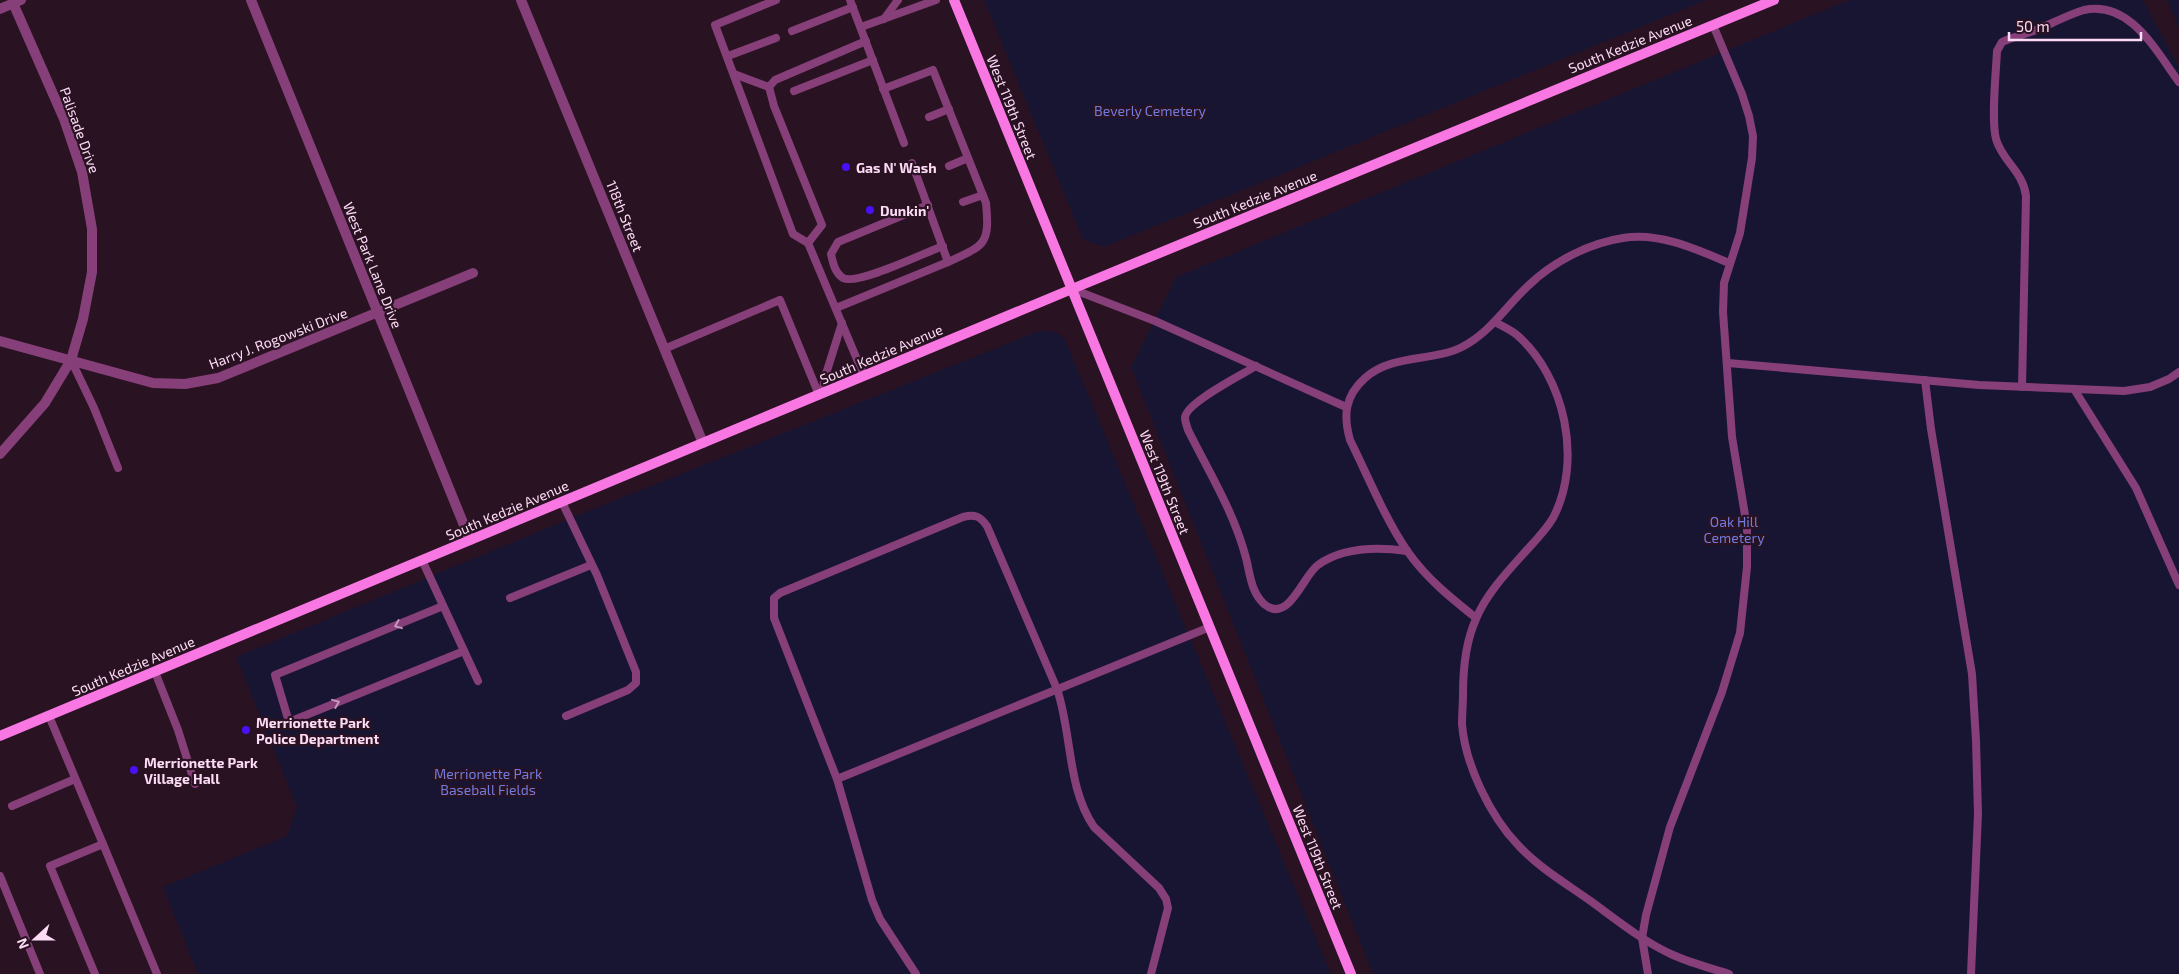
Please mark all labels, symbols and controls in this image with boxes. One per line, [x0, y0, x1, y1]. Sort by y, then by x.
scale bar [2009, 10, 2142, 42]
street label: South Kedzie Avenue [1566, 11, 1694, 77]
text: 50 m [2016, 17, 2050, 35]
street label: West 119th Street [983, 52, 1041, 162]
street label: Palisade Drive [57, 85, 103, 175]
park label: Beverly Cemetery [1094, 102, 1207, 119]
place label: Gas N' Wash [856, 159, 937, 176]
marker: Gas N' Wash [840, 161, 852, 173]
street label: South Kedzie Avenue [1191, 166, 1319, 232]
street label: 118th Street [603, 178, 647, 254]
street label: West Park Lane Drive [340, 199, 406, 331]
place label: Dunkin' [880, 202, 929, 219]
marker: Dunkin' [864, 204, 876, 216]
street label: Harry J. Rogowski Drive [206, 304, 350, 372]
street label: South Kedzie Avenue [817, 320, 945, 388]
street label: West 119th Street [1136, 427, 1194, 537]
street label: South Kedzie Avenue [443, 476, 571, 544]
park label: Oak Hill Cemetery [1703, 513, 1765, 546]
one-way arrow [394, 618, 403, 629]
street label: South Kedzie Avenue [69, 632, 197, 700]
one-way arrow [331, 699, 340, 709]
place label: Merrionette Park Police Department [256, 714, 379, 747]
marker: Merrionette Park Police Department [240, 724, 252, 736]
place label: Merrionette Park Village Hall [144, 754, 258, 787]
marker: Merrionette Park Village Hall [128, 764, 140, 776]
park label: Merrionette Park Baseball Fields [434, 765, 542, 798]
street label: West 119th Street [1289, 802, 1347, 912]
north arrow [10, 914, 60, 964]
text: N [13, 936, 32, 952]

